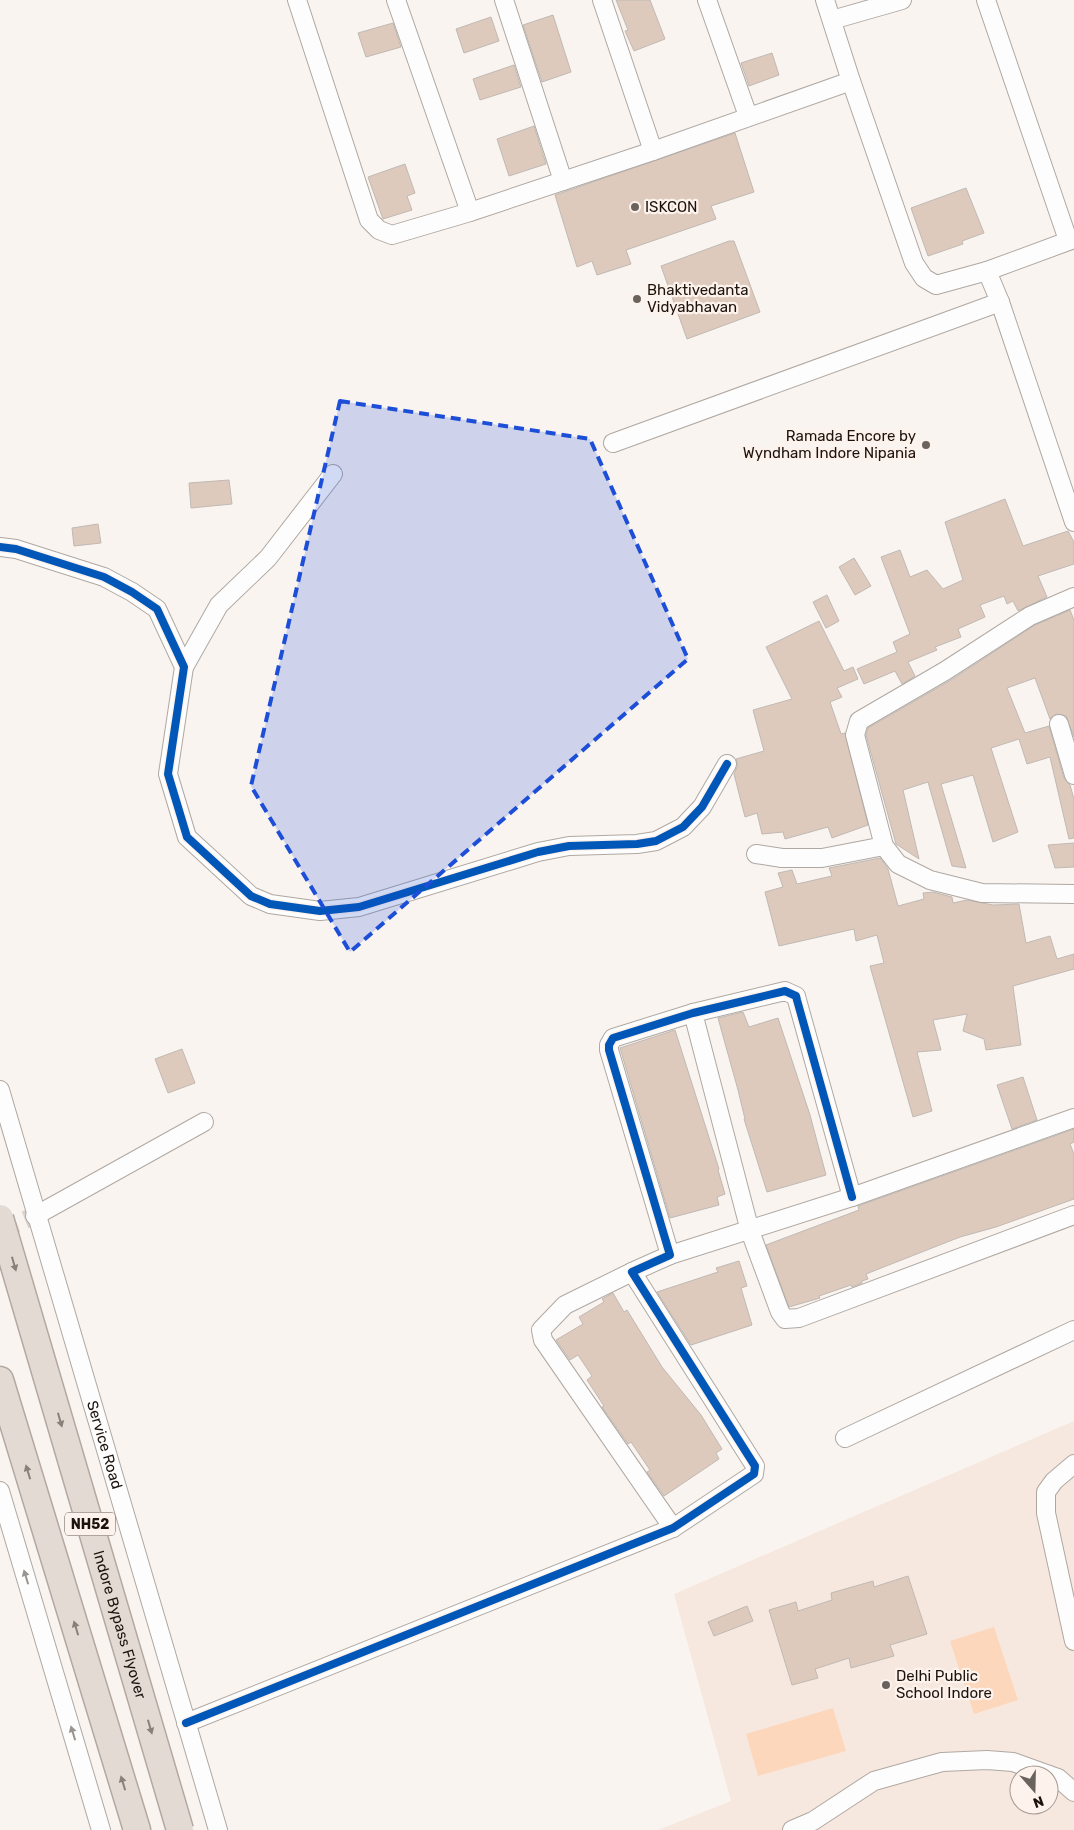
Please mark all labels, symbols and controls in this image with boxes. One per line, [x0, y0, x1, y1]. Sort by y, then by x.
place label: ISKCON [645, 198, 697, 216]
marker: ISKCON [629, 201, 641, 213]
place label: Bhaktivedanta Vidyabhavan [647, 281, 748, 316]
marker: Bhaktivedanta Vidyabhavan [631, 293, 643, 305]
place label: Ramada Encore by Wyndham Indore Nipania [743, 427, 916, 462]
marker: Ramada Encore by Wyndham Indore Nipania [920, 439, 932, 451]
one-way arrow [10, 1257, 18, 1272]
street label: Service Road [83, 1399, 126, 1491]
one-way arrow [56, 1413, 64, 1428]
one-way arrow [24, 1465, 32, 1480]
road number: NH52 [65, 1512, 115, 1536]
street label: Indore Bypass Flyover [89, 1548, 150, 1701]
one-way arrow [22, 1570, 29, 1585]
one-way arrow [71, 1620, 79, 1635]
place label: Delhi Public School Indore [896, 1667, 992, 1702]
marker: Delhi Public School Indore [880, 1679, 892, 1691]
one-way arrow [147, 1720, 155, 1735]
one-way arrow [68, 1725, 76, 1740]
north arrow [1009, 1765, 1059, 1815]
one-way arrow [118, 1776, 126, 1791]
text: N [1031, 1792, 1046, 1811]

